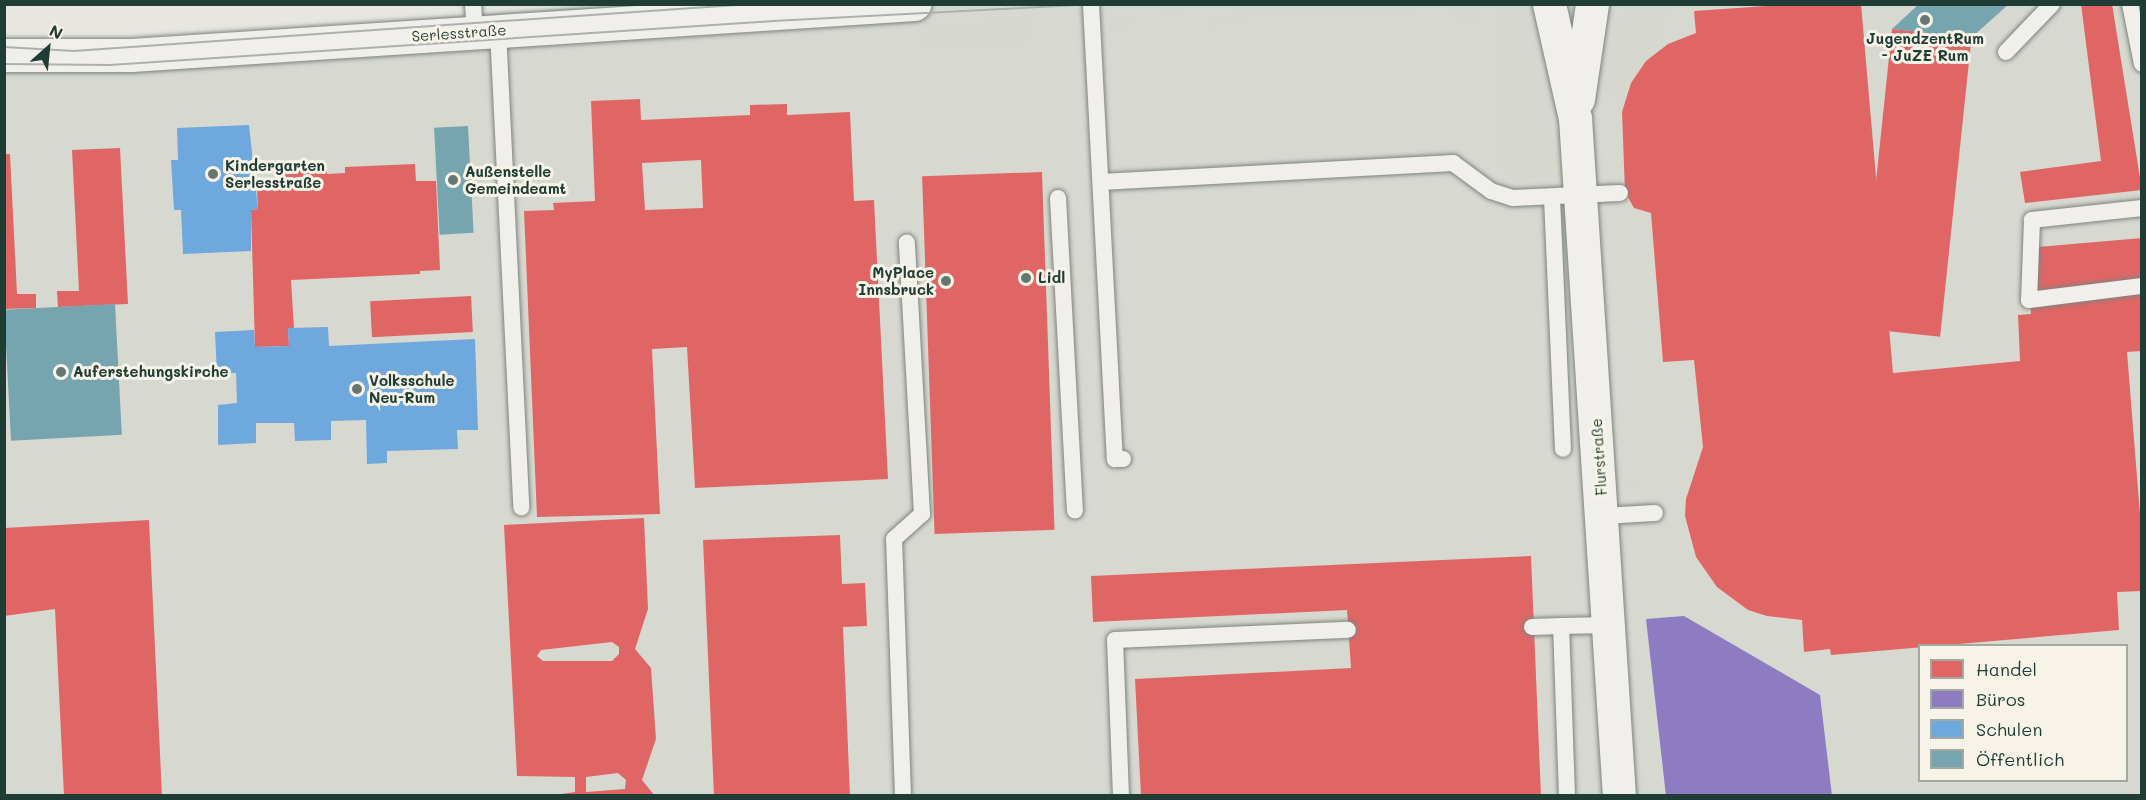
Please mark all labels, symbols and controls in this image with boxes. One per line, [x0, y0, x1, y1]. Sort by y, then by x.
marker: JugendzentRum - JuZE Rum [1918, 13, 1932, 27]
north arrow [18, 18, 78, 78]
text: N [46, 19, 67, 44]
street label: Serlesstraße [411, 21, 507, 45]
place label: JugendzentRum - JuZE Rum [1866, 29, 1984, 64]
place label: Kindergarten Serlesstraße [225, 156, 325, 191]
place label: Außenstelle Gemeindeamt [465, 162, 566, 197]
marker: Kindergarten Serlesstraße [206, 167, 220, 181]
marker: Außenstelle Gemeindeamt [446, 173, 460, 187]
place label: MyPlace Innsbruck [859, 263, 934, 298]
place label: Lidl [1038, 269, 1065, 287]
marker: Lidl [1019, 271, 1033, 285]
marker: MyPlace Innsbruck [939, 274, 953, 288]
place label: Auferstehungskirche [73, 363, 228, 381]
marker: Auferstehungskirche [54, 365, 68, 379]
place label: Volksschule Neu-Rum [369, 371, 455, 406]
marker: Volksschule Neu-Rum [350, 382, 364, 396]
street label: Flurstraße [1587, 418, 1611, 496]
legend [1918, 644, 2128, 782]
text: Handel [1976, 657, 2037, 681]
text: Büros [1976, 687, 2025, 711]
text: Schulen [1976, 717, 2042, 741]
text: Öffentlich [1976, 747, 2064, 771]

